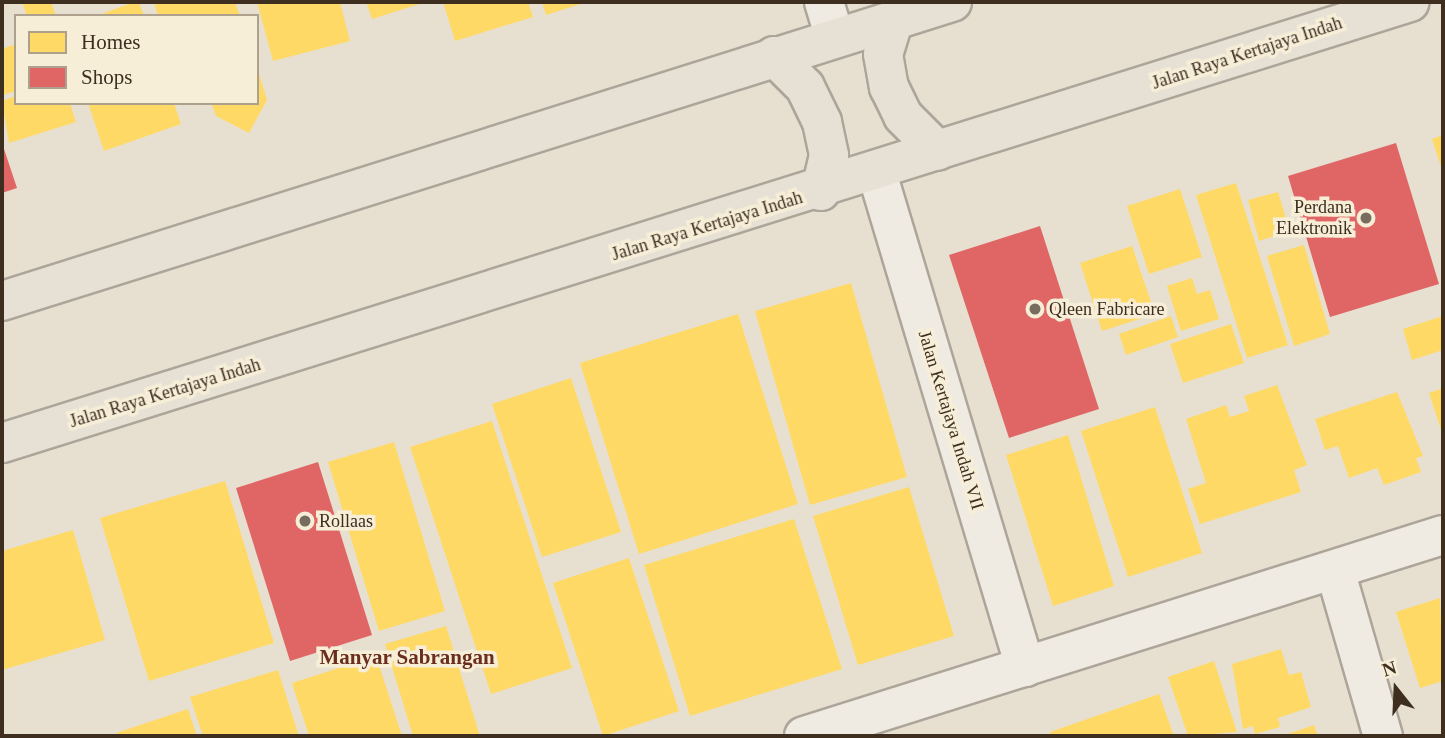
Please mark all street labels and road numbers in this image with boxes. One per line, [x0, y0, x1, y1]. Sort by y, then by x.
street label: Jalan Raya Kertajaya Indah [1149, 12, 1345, 94]
street label: Jalan Raya Kertajaya Indah [609, 187, 805, 265]
street label: Jalan Kertajaya Indah VII [913, 328, 989, 512]
street label: Jalan Raya Kertajaya Indah [67, 354, 263, 432]

